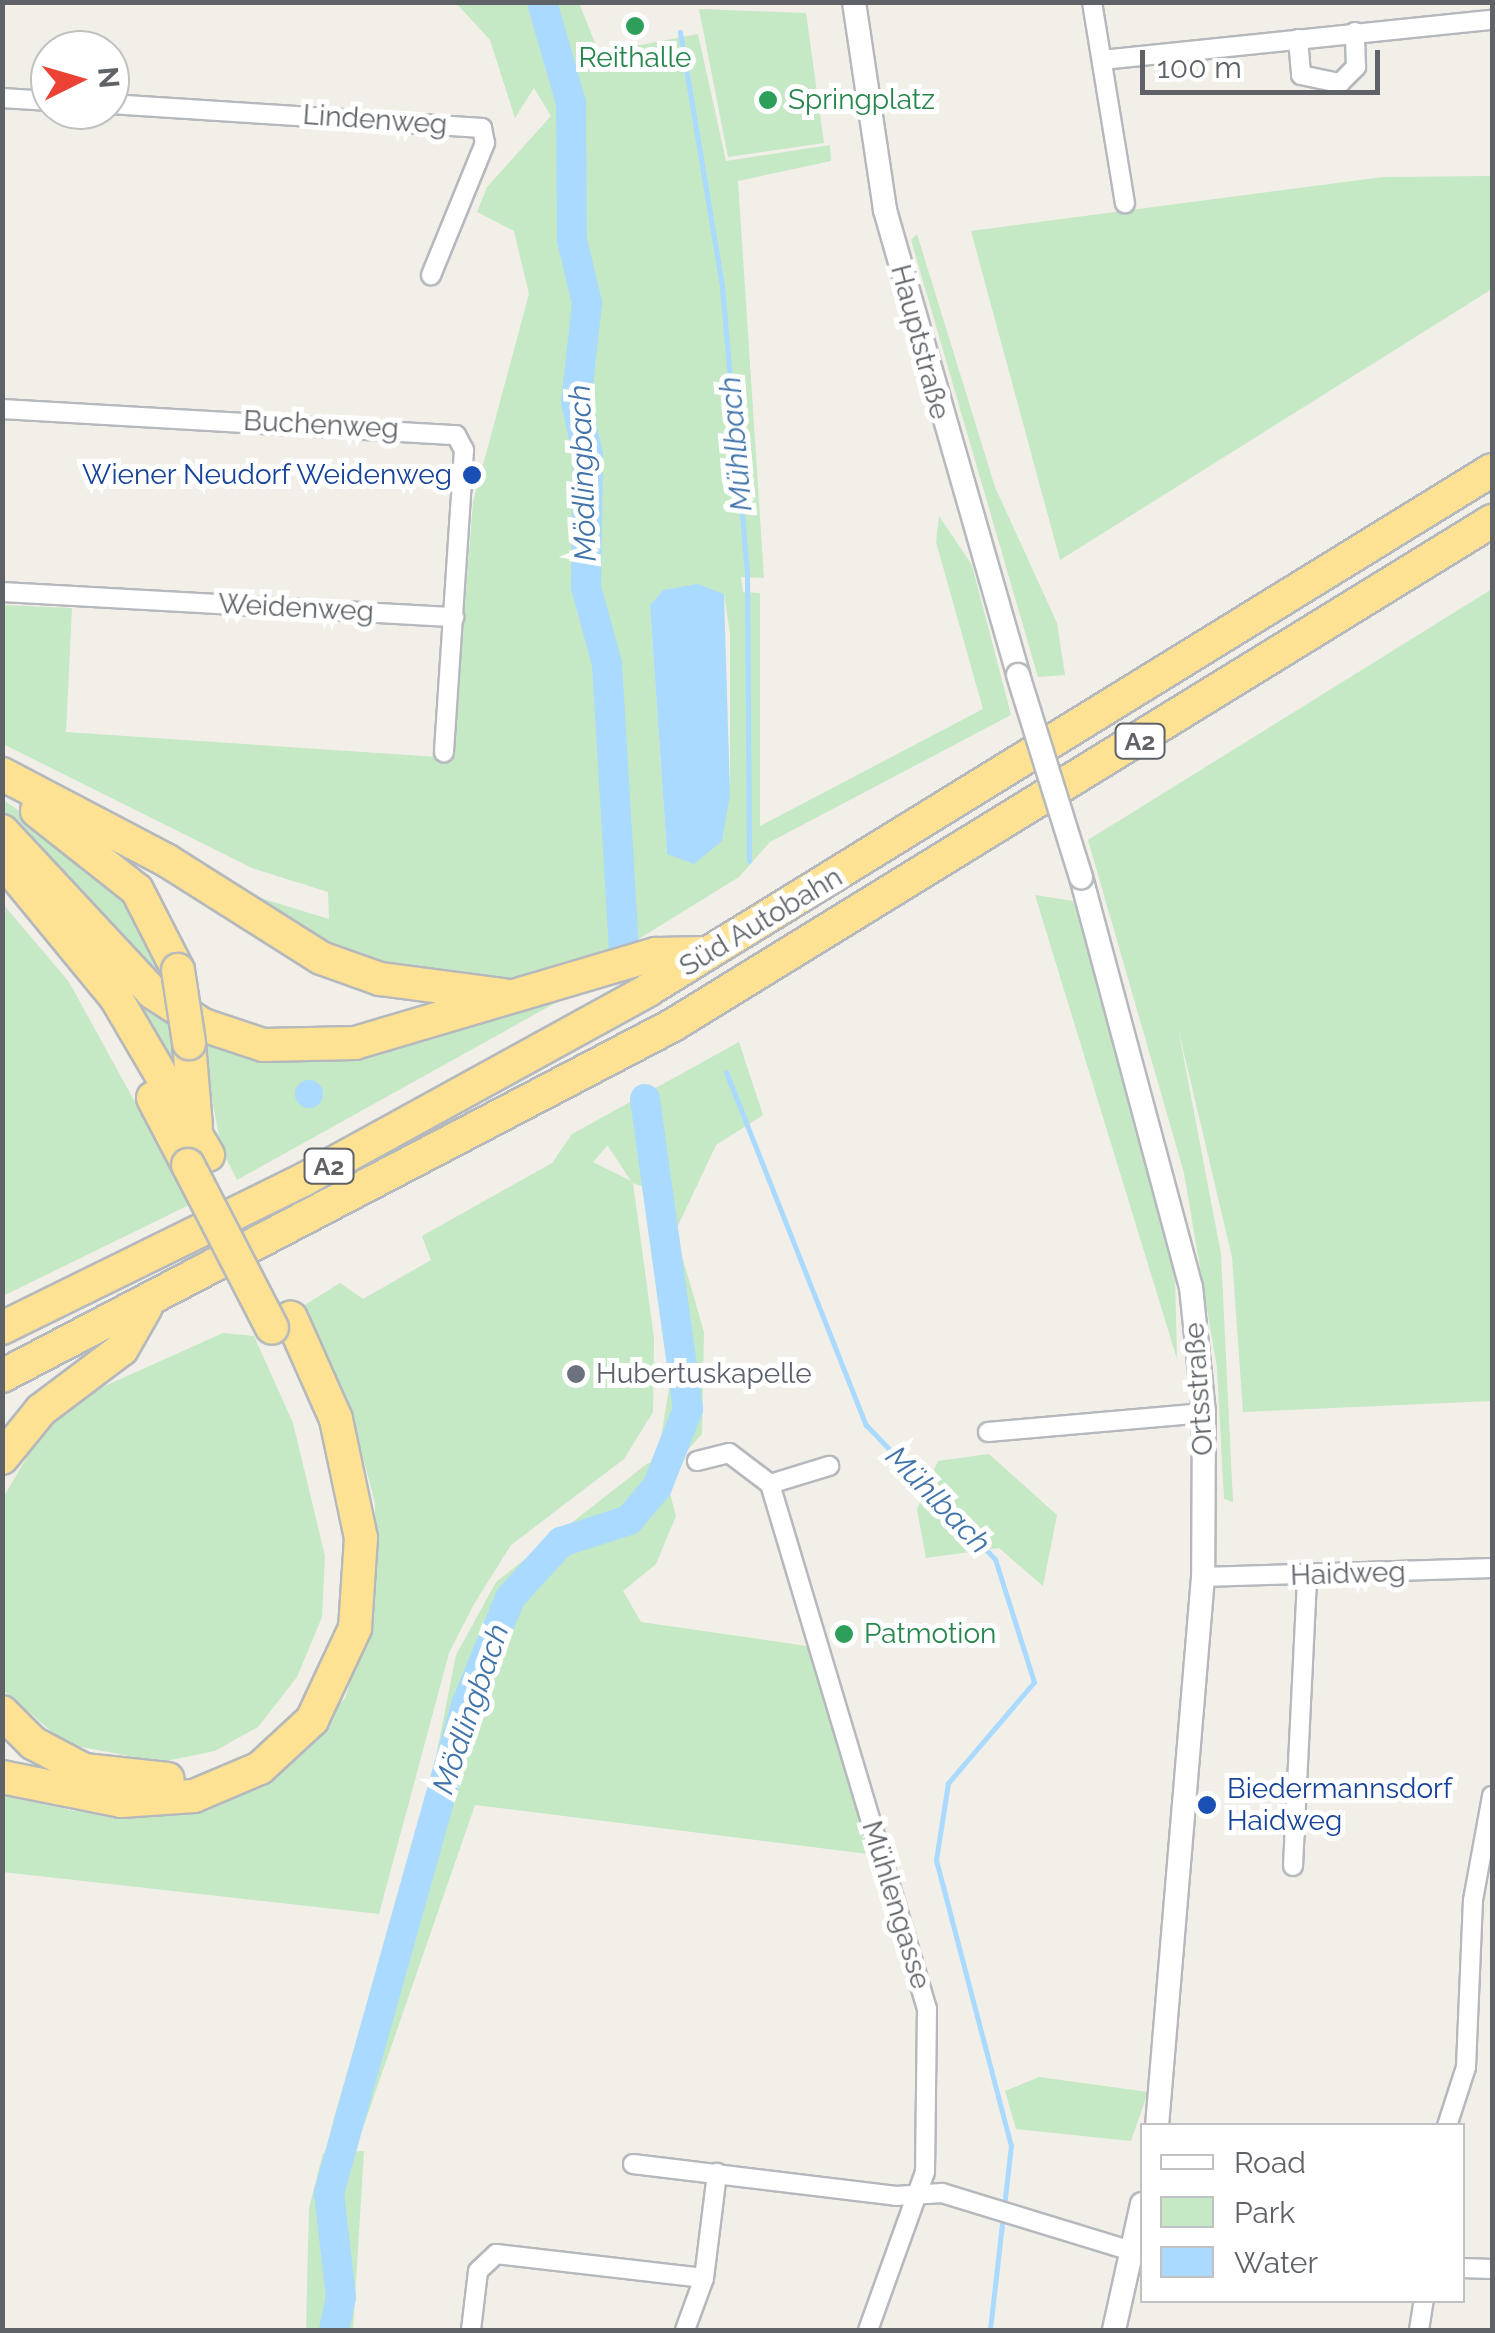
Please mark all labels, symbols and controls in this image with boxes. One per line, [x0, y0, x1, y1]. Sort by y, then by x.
marker: Reithalle [624, 15, 646, 37]
north arrow [30, 30, 130, 130]
scale bar [1145, 30, 1385, 92]
place label: Reithalle [579, 41, 691, 75]
text: 100 m [1157, 50, 1242, 85]
text: N [91, 65, 126, 90]
place label: Springplatz [788, 83, 935, 117]
marker: Springplatz [757, 89, 779, 111]
street label: Lindenweg [302, 98, 448, 142]
street label: Hauptstraße [883, 261, 957, 423]
water label: Mühlbach [712, 375, 760, 513]
water label: Mödlingbach [562, 384, 604, 562]
street label: Buchenweg [243, 404, 399, 446]
place label: Wiener Neudorf Weidenweg [80, 458, 452, 492]
marker: Wiener Neudorf Weidenweg [461, 464, 483, 486]
street label: Weidenweg [217, 587, 375, 629]
road number: A2 [1112, 721, 1168, 761]
street label: Süd Autobahn [673, 860, 849, 984]
road number: A2 [302, 1146, 356, 1186]
street label: Ortsstraße [1178, 1321, 1220, 1457]
place label: Hubertuskapelle [596, 1357, 812, 1391]
marker: Hubertuskapelle [565, 1363, 587, 1385]
water label: Mühlbach [878, 1439, 998, 1561]
street label: Haidweg [1290, 1555, 1406, 1593]
place label: Patmotion [864, 1617, 996, 1651]
water label: Mödlingbach [425, 1619, 517, 1799]
marker: Patmotion [833, 1623, 855, 1645]
place label: Biedermannsdorf Haidweg [1227, 1772, 1452, 1838]
marker: Biedermannsdorf Haidweg [1196, 1794, 1218, 1816]
street label: Mühlengasse [855, 1817, 937, 1993]
legend [1140, 2123, 1465, 2303]
text: Road [1234, 2145, 1306, 2180]
text: Park [1234, 2195, 1295, 2230]
text: Water [1234, 2245, 1318, 2280]

